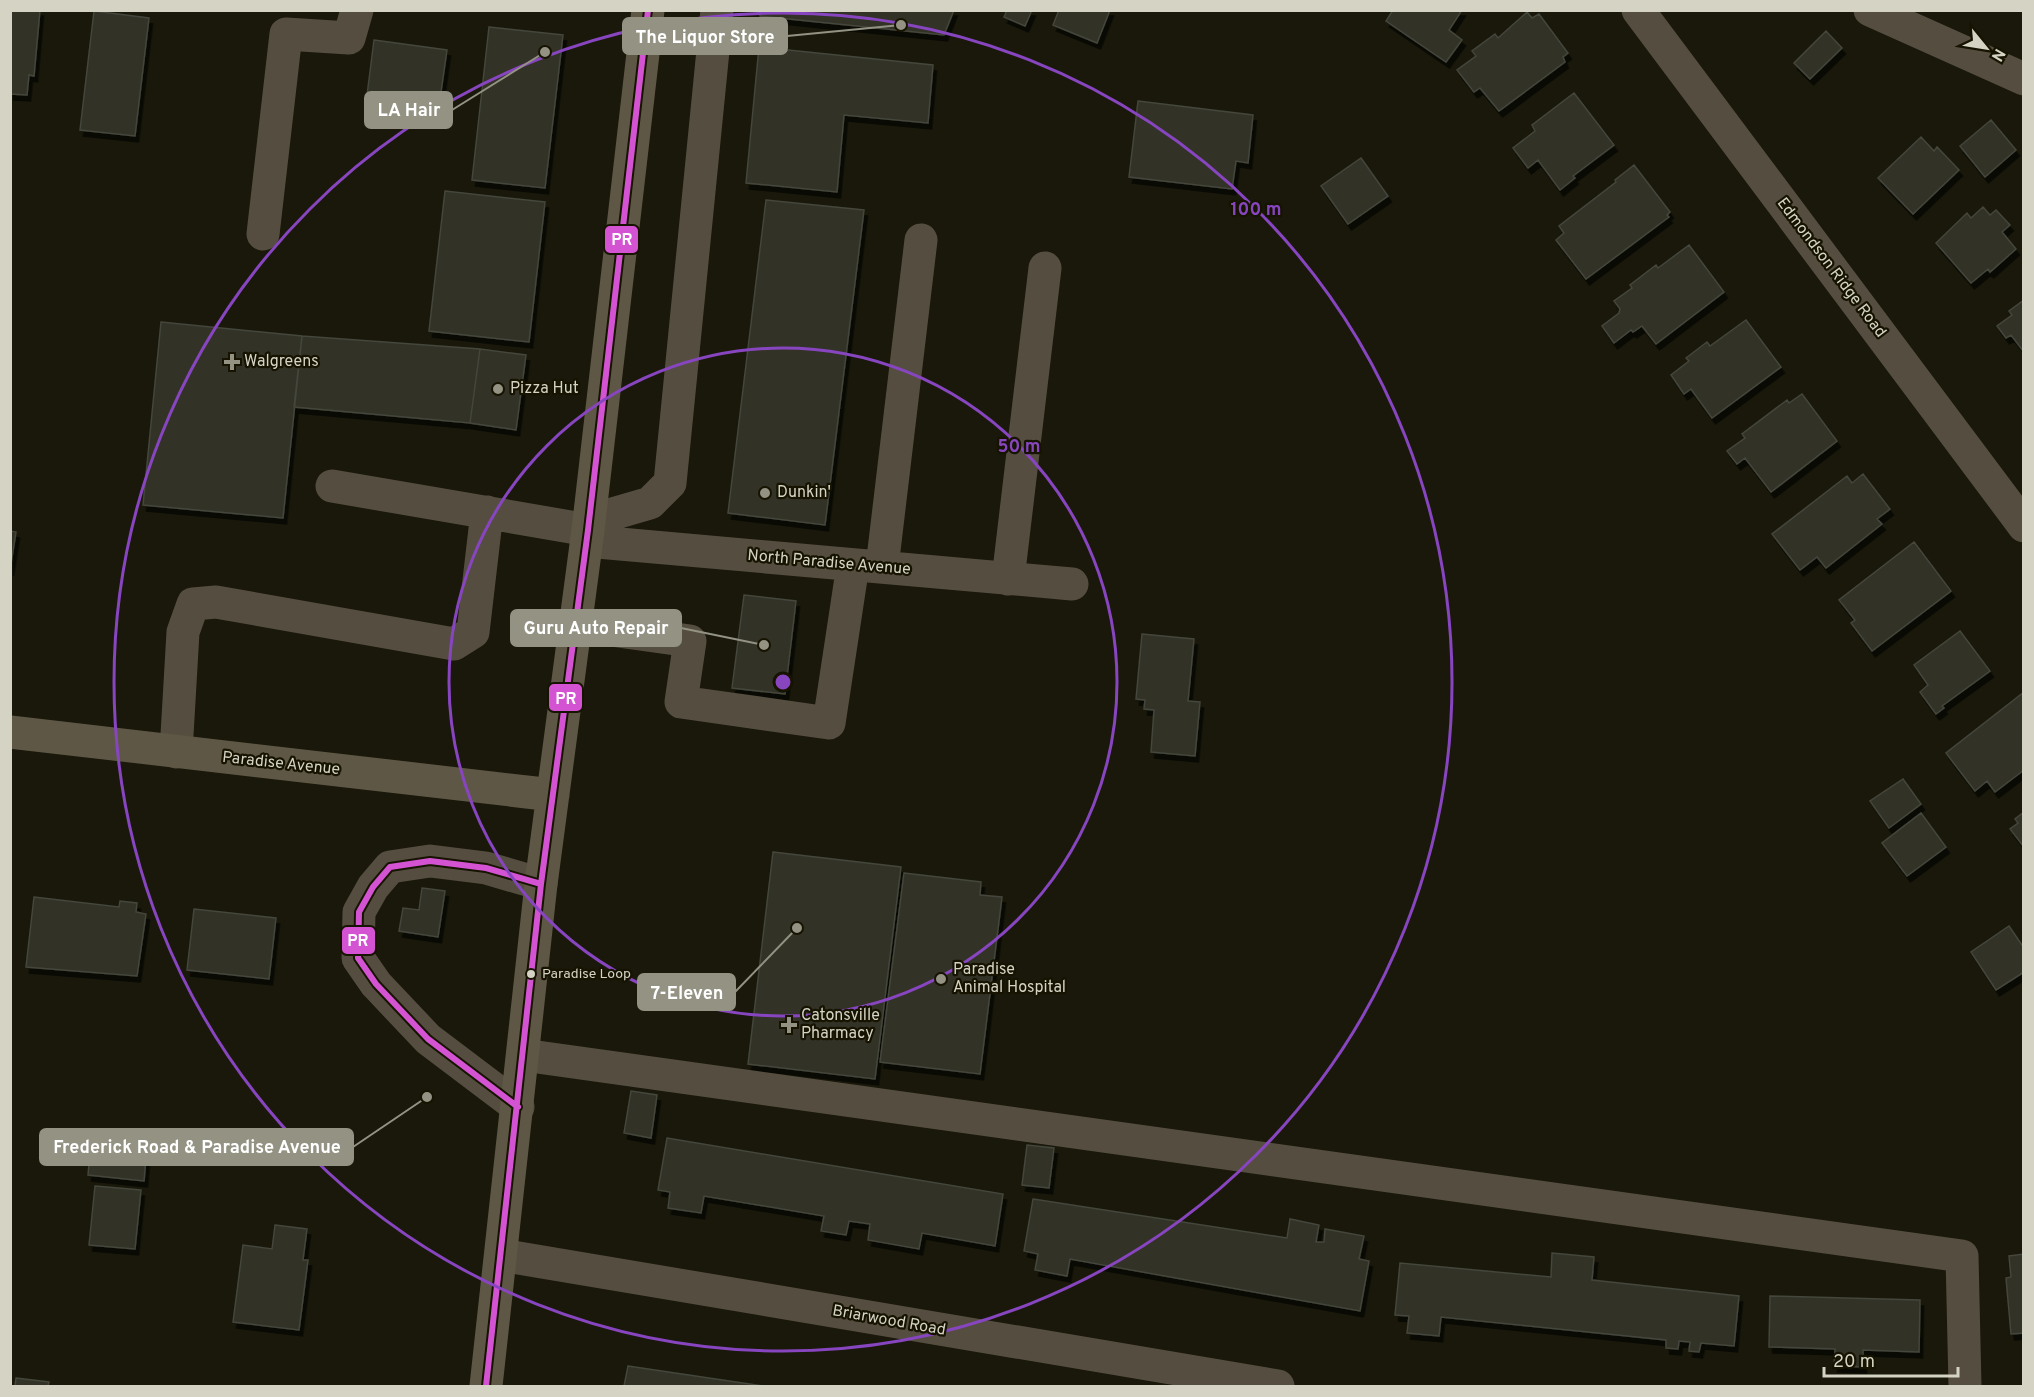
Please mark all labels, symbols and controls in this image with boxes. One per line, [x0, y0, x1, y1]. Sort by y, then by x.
callout: The Liquor Store [623, 18, 787, 54]
north arrow [1956, 18, 2016, 78]
text: The Liquor Store [635, 27, 775, 50]
text: N [1986, 45, 2009, 64]
callout: LA Hair [365, 92, 452, 128]
text: LA Hair [378, 100, 441, 123]
street label: Edmondson Ridge Road [1772, 194, 1890, 342]
text: 100 m [1230, 199, 1282, 222]
line badge: PR [604, 225, 639, 254]
text: PR [611, 231, 633, 251]
place label: Walgreens [244, 352, 319, 372]
marker: Walgreens [225, 355, 239, 369]
place label: Pizza Hut [510, 379, 579, 399]
marker: Pizza Hut [491, 382, 505, 396]
text: 50 m [997, 436, 1041, 459]
place label: Dunkin' [777, 483, 831, 503]
marker: Dunkin' [758, 486, 772, 500]
street label: North Paradise Avenue [747, 546, 911, 580]
callout: Guru Auto Repair [511, 610, 681, 646]
text: Guru Auto Repair [523, 618, 669, 641]
centre of rings [773, 672, 793, 692]
line badge: PR [548, 683, 583, 712]
text: PR [555, 690, 577, 710]
street label: Paradise Avenue [221, 748, 341, 780]
line badge: PR [341, 926, 376, 955]
text: PR [347, 932, 369, 952]
place label: Paradise Animal Hospital [953, 960, 1066, 998]
place label: Paradise Loop [542, 966, 631, 983]
marker: Paradise Loop [525, 968, 537, 980]
marker: Paradise Animal Hospital [934, 972, 948, 986]
callout: 7-Eleven [638, 974, 735, 1010]
text: 7-Eleven [651, 983, 723, 1006]
place label: Catonsville Pharmacy [801, 1006, 880, 1044]
marker: Catonsville Pharmacy [782, 1018, 796, 1032]
callout: Frederick Road & Paradise Avenue [40, 1129, 353, 1165]
text: Frederick Road & Paradise Avenue [53, 1137, 341, 1160]
street label: Briarwood Road [831, 1301, 947, 1341]
scale bar [1824, 1340, 1958, 1378]
text: 20 m [1833, 1351, 1875, 1374]

